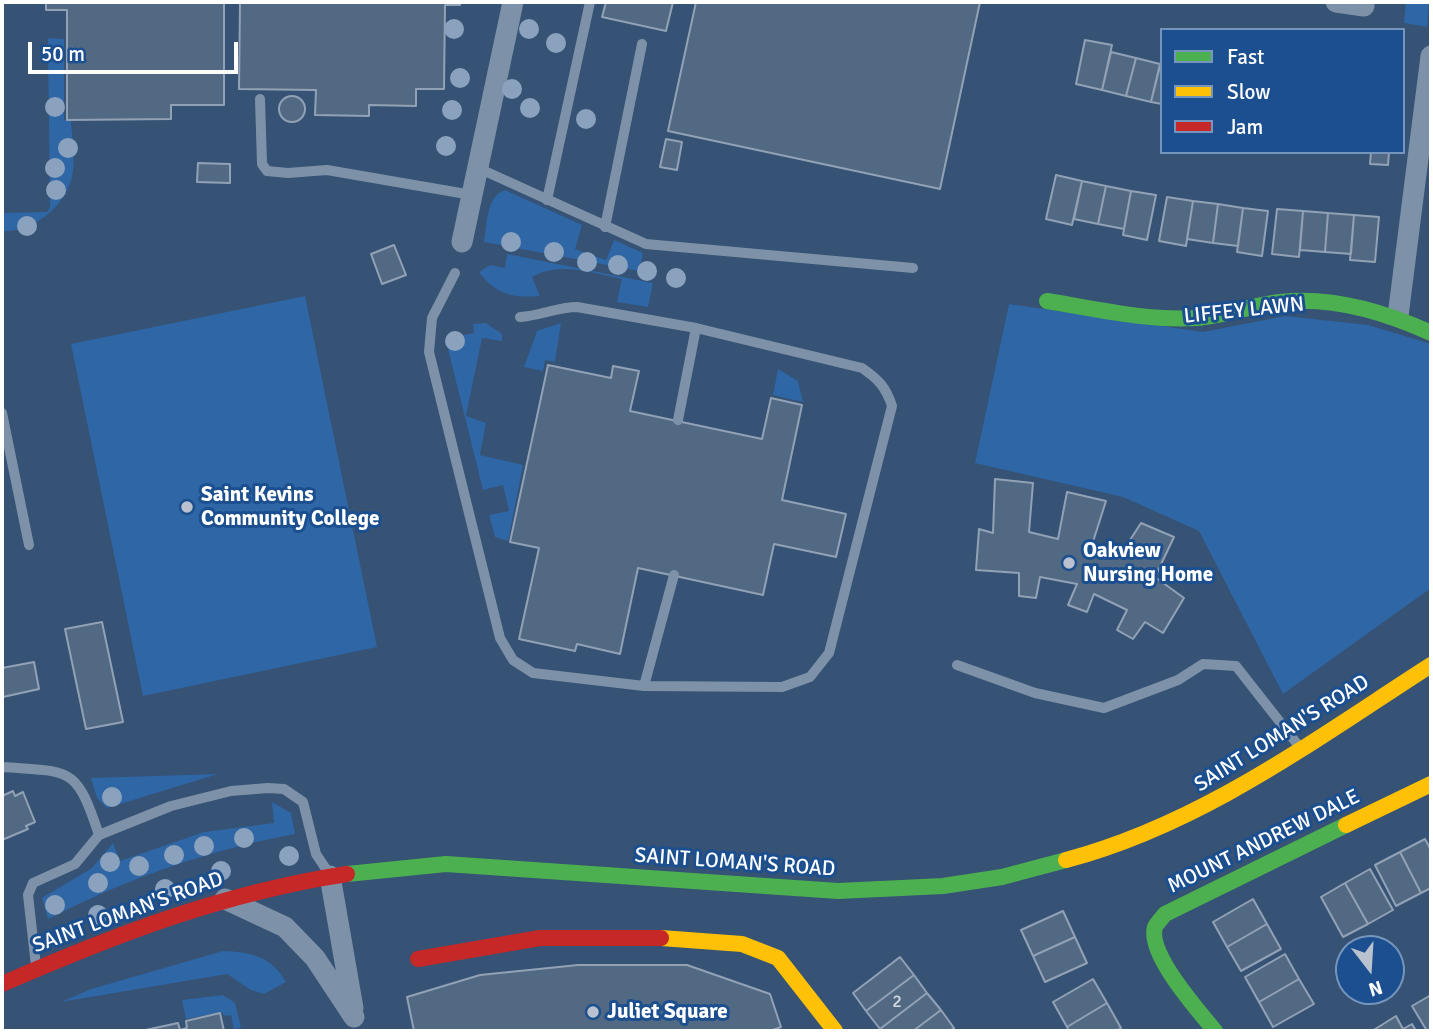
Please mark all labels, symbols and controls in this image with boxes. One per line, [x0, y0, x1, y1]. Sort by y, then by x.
scale bar [32, 28, 242, 72]
legend [1160, 28, 1405, 154]
text: 50 m [41, 41, 85, 67]
text: Fast [1227, 44, 1264, 70]
text: Slow [1227, 79, 1271, 105]
text: Jam [1227, 114, 1263, 140]
street label: LIFFEY LAWN [1182, 292, 1306, 330]
place label: Saint Kevins Community College [201, 482, 379, 532]
marker: Saint Kevins Community College [179, 499, 195, 515]
place label: Oakview Nursing Home [1083, 538, 1213, 588]
marker: Oakview Nursing Home [1061, 555, 1077, 571]
street label: SAINT LOMAN'S ROAD [1190, 670, 1374, 798]
street label: MOUNT ANDREW DALE [1164, 785, 1364, 899]
street label: SAINT LOMAN'S ROAD [634, 843, 836, 883]
street label: SAINT LOMAN'S ROAD [29, 867, 227, 959]
north arrow [1335, 935, 1405, 1005]
text: N [1366, 975, 1385, 1002]
house number: 2 [892, 991, 902, 1013]
place label: Juliet Square [607, 999, 728, 1025]
marker: Juliet Square [585, 1004, 601, 1020]

